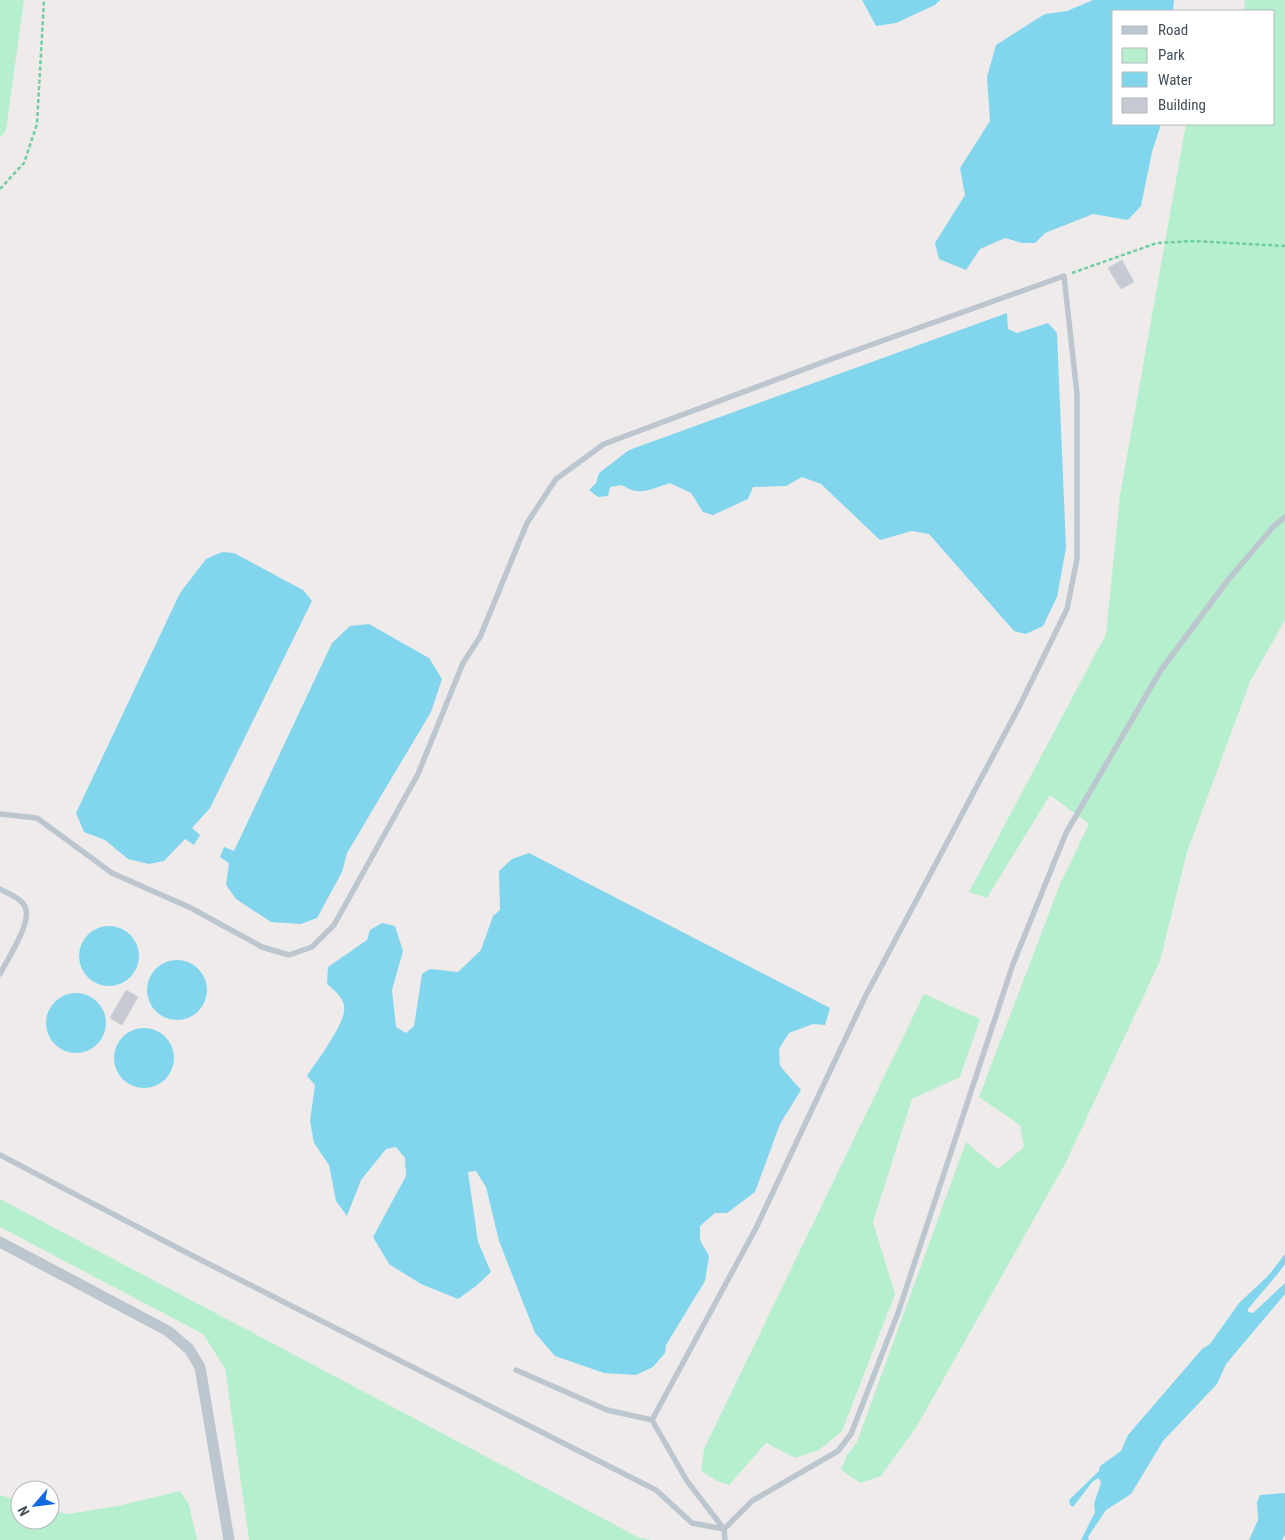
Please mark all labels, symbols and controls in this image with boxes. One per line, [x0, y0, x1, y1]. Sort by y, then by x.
legend [1112, 10, 1275, 125]
text: Road [1158, 21, 1188, 39]
text: Park [1158, 46, 1185, 64]
text: Water [1158, 71, 1193, 89]
text: Building [1158, 96, 1206, 114]
north arrow [10, 1480, 60, 1530]
text: N [14, 1504, 33, 1519]

